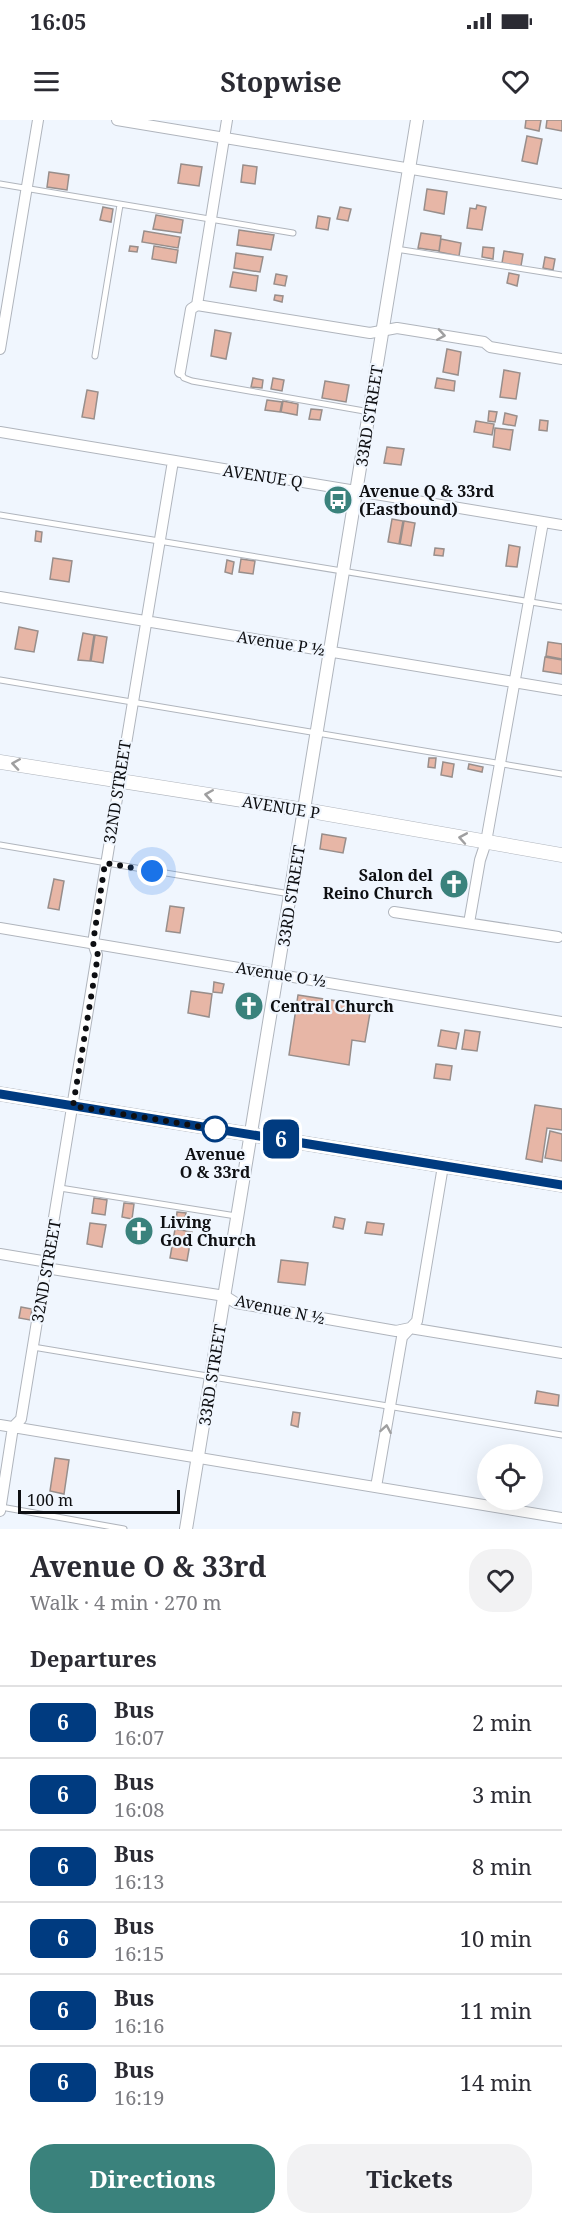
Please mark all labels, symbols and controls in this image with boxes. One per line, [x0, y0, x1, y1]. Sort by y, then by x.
text: 16:05 [30, 6, 86, 36]
text: Stopwise [220, 63, 342, 100]
icon: menu [30, 65, 63, 98]
icon: heart [499, 65, 532, 98]
one-way arrow [436, 329, 446, 341]
street label: 33RD STREET [350, 363, 388, 468]
street label: AVENUE Q [222, 459, 304, 493]
place label: Avenue Q & 33rd (Eastbound) [359, 480, 495, 520]
bus stop icon: Avenue Q & 33rd (Eastbound) [322, 484, 354, 516]
street label: Avenue P ½ [236, 625, 326, 661]
street label: 32ND STREET [98, 739, 136, 845]
one-way arrow [11, 759, 21, 771]
one-way arrow [204, 789, 214, 802]
street label: AVENUE P [241, 790, 322, 824]
one-way arrow [458, 832, 468, 845]
street label: 33RD STREET [272, 843, 310, 948]
your location [137, 856, 167, 886]
place label: Salon del Reino Church [323, 864, 433, 904]
church icon: Salon del Reino Church [438, 868, 470, 900]
street label: Avenue O ½ [234, 956, 328, 992]
church icon: Central Church [233, 990, 265, 1022]
place label: Central Church [270, 995, 394, 1017]
marker: Avenue O & 33rd [202, 1116, 228, 1142]
line badge: 6 [262, 1120, 300, 1158]
text: 6 [275, 1125, 287, 1153]
place label: Avenue O & 33rd [180, 1143, 251, 1183]
place label: Living God Church [160, 1211, 257, 1251]
church icon: Living God Church [123, 1215, 155, 1247]
street label: 32ND STREET [26, 1218, 66, 1324]
street label: Avenue N ½ [233, 1289, 327, 1329]
street label: 33RD STREET [193, 1322, 231, 1427]
one-way arrow [379, 1425, 392, 1435]
map controls [477, 1444, 543, 1510]
button: locate [477, 1444, 543, 1510]
scale bar [18, 1487, 180, 1514]
text: 100 m [27, 1489, 73, 1511]
text: Avenue O & 33rd [30, 1547, 267, 1585]
button: heart [469, 1549, 532, 1612]
text: Walk · 4 min · 270 m [30, 1589, 222, 1616]
text: Departures [30, 1643, 157, 1673]
text: Bus [114, 1694, 154, 1724]
text: 2 min [472, 1707, 532, 1737]
text: 6 [57, 1708, 69, 1736]
text: 16:07 [114, 1724, 164, 1751]
text: Bus [114, 1766, 154, 1796]
text: 3 min [472, 1779, 532, 1809]
text: 6 [57, 1780, 69, 1808]
text: 16:08 [114, 1796, 164, 1823]
text: Bus [114, 1838, 154, 1868]
text: 8 min [472, 1851, 532, 1881]
text: 6 [57, 1852, 69, 1880]
text: 16:13 [114, 1868, 164, 1895]
text: Bus [114, 1910, 154, 1940]
text: 10 min [460, 1923, 532, 1953]
text: 6 [57, 1924, 69, 1952]
text: 16:15 [114, 1940, 164, 1967]
text: Bus [114, 1982, 154, 2012]
text: 11 min [460, 1995, 532, 2025]
text: 6 [57, 1996, 69, 2024]
text: 16:16 [114, 2012, 164, 2039]
text: Bus [114, 2054, 154, 2084]
text: 14 min [460, 2067, 532, 2097]
text: 6 [57, 2068, 69, 2096]
text: 16:19 [114, 2084, 164, 2111]
button: Directions [30, 2144, 275, 2213]
button: Tickets [287, 2144, 532, 2213]

